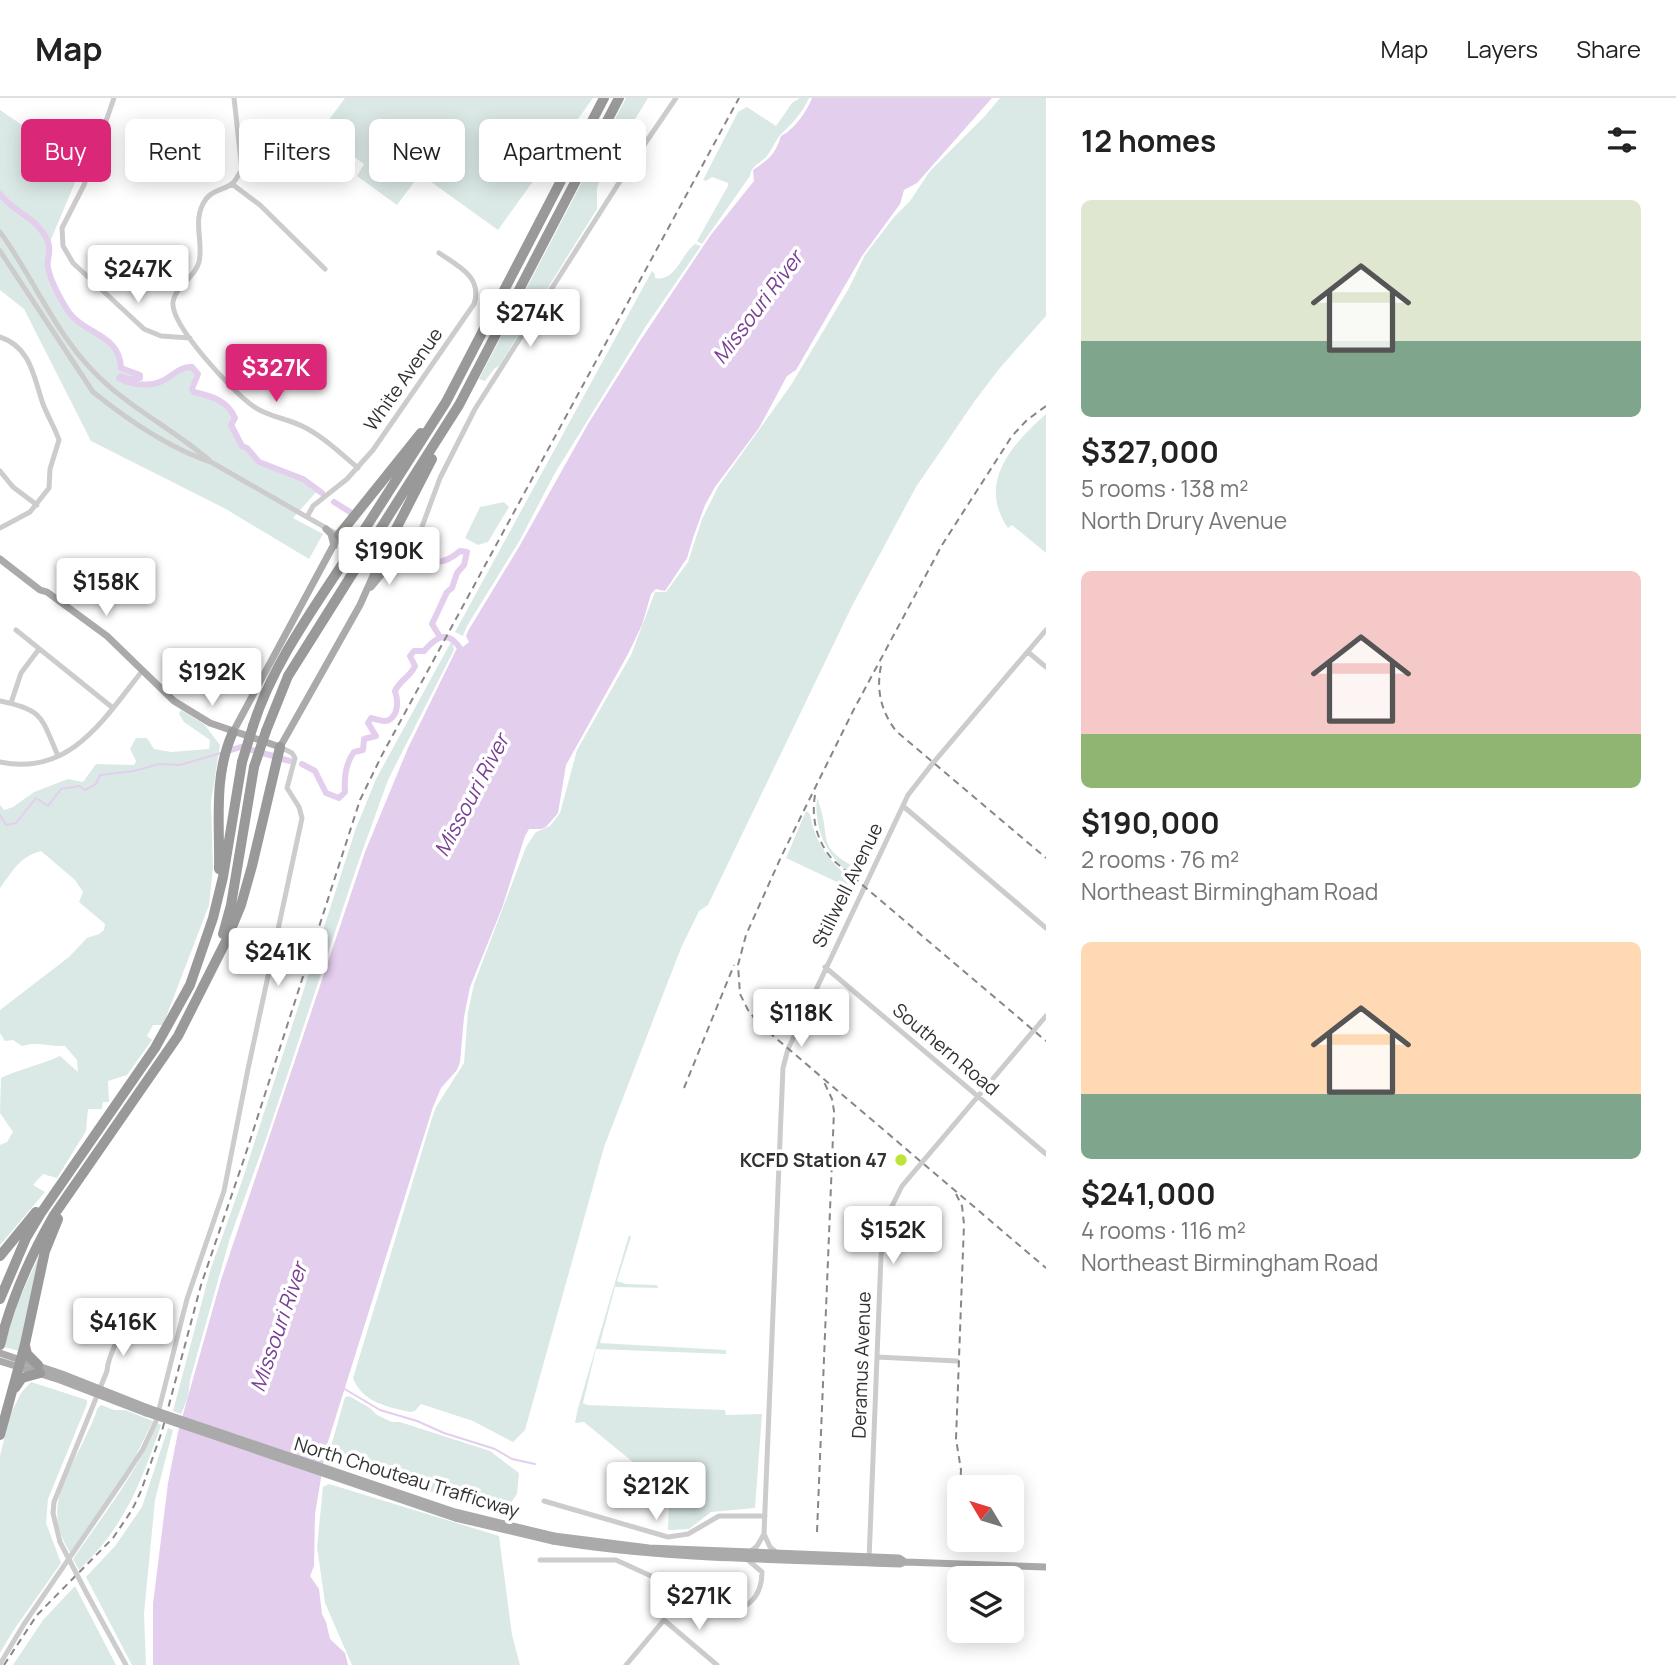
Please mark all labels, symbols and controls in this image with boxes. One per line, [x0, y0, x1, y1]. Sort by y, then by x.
text: Map [35, 26, 103, 71]
text: Map [1381, 32, 1428, 65]
text: Layers [1466, 32, 1538, 65]
text: Share [1576, 32, 1641, 65]
chip: Buy [21, 119, 111, 182]
chip: Rent [125, 119, 225, 182]
chip: Filters [239, 119, 355, 182]
chip: New [369, 119, 465, 182]
chip: Apartment [479, 119, 646, 182]
text: 12 homes [1081, 120, 1216, 161]
icon: filters [1603, 121, 1641, 159]
water label: Missouri River [705, 243, 810, 369]
icon: home [1298, 245, 1424, 371]
pin: $247K [89, 246, 187, 305]
text: $247K [104, 252, 172, 284]
pin: $274K [481, 289, 579, 349]
text: $274K [496, 296, 564, 328]
street label: White Avenue [358, 322, 448, 436]
pin: $327K [227, 344, 325, 404]
text: $327K [242, 351, 310, 383]
text: $327,000 [1081, 431, 1219, 472]
text: 5 rooms · 138 m² [1081, 472, 1248, 504]
text: North Drury Avenue [1081, 504, 1287, 536]
pin: $190K [340, 528, 438, 587]
text: $190K [355, 534, 423, 566]
pin: $158K [57, 559, 155, 618]
text: $158K [73, 565, 139, 597]
icon: home [1298, 616, 1424, 742]
pin: $192K [163, 648, 261, 708]
text: $192K [178, 655, 246, 687]
water label: Missouri River [427, 727, 516, 861]
text: $190,000 [1081, 802, 1220, 843]
street label: Stillwell Avenue [806, 818, 888, 952]
text: 2 rooms · 76 m² [1081, 843, 1239, 875]
text: Northeast Birmingham Road [1081, 875, 1378, 907]
pin: $241K [229, 928, 327, 988]
text: $241K [245, 935, 311, 967]
icon: home [1298, 987, 1424, 1113]
pin: $118K [752, 990, 850, 1049]
text: $118K [769, 996, 833, 1028]
street label: Southern Road [887, 997, 1005, 1101]
place label: KCFD Station 47 [740, 1147, 887, 1173]
marker: KCFD Station 47 [893, 1152, 909, 1168]
text: $241,000 [1081, 1173, 1216, 1214]
pin: $152K [844, 1206, 942, 1266]
text: $152K [860, 1213, 926, 1245]
text: 4 rooms · 116 m² [1081, 1214, 1246, 1246]
text: Northeast Birmingham Road [1081, 1246, 1378, 1278]
water label: Missouri River [243, 1257, 314, 1395]
street label: Deramus Avenue [845, 1291, 877, 1439]
pin: $416K [74, 1298, 172, 1358]
text: $416K [89, 1305, 157, 1337]
street label: North Chouteau Trafficway [291, 1430, 523, 1524]
pin: $212K [607, 1462, 705, 1522]
text: $212K [623, 1469, 689, 1501]
north arrow [947, 1475, 1024, 1552]
map controls [947, 1475, 1024, 1643]
button: layers [947, 1566, 1024, 1643]
pin: $271K [650, 1572, 748, 1632]
text: $271K [666, 1579, 732, 1611]

